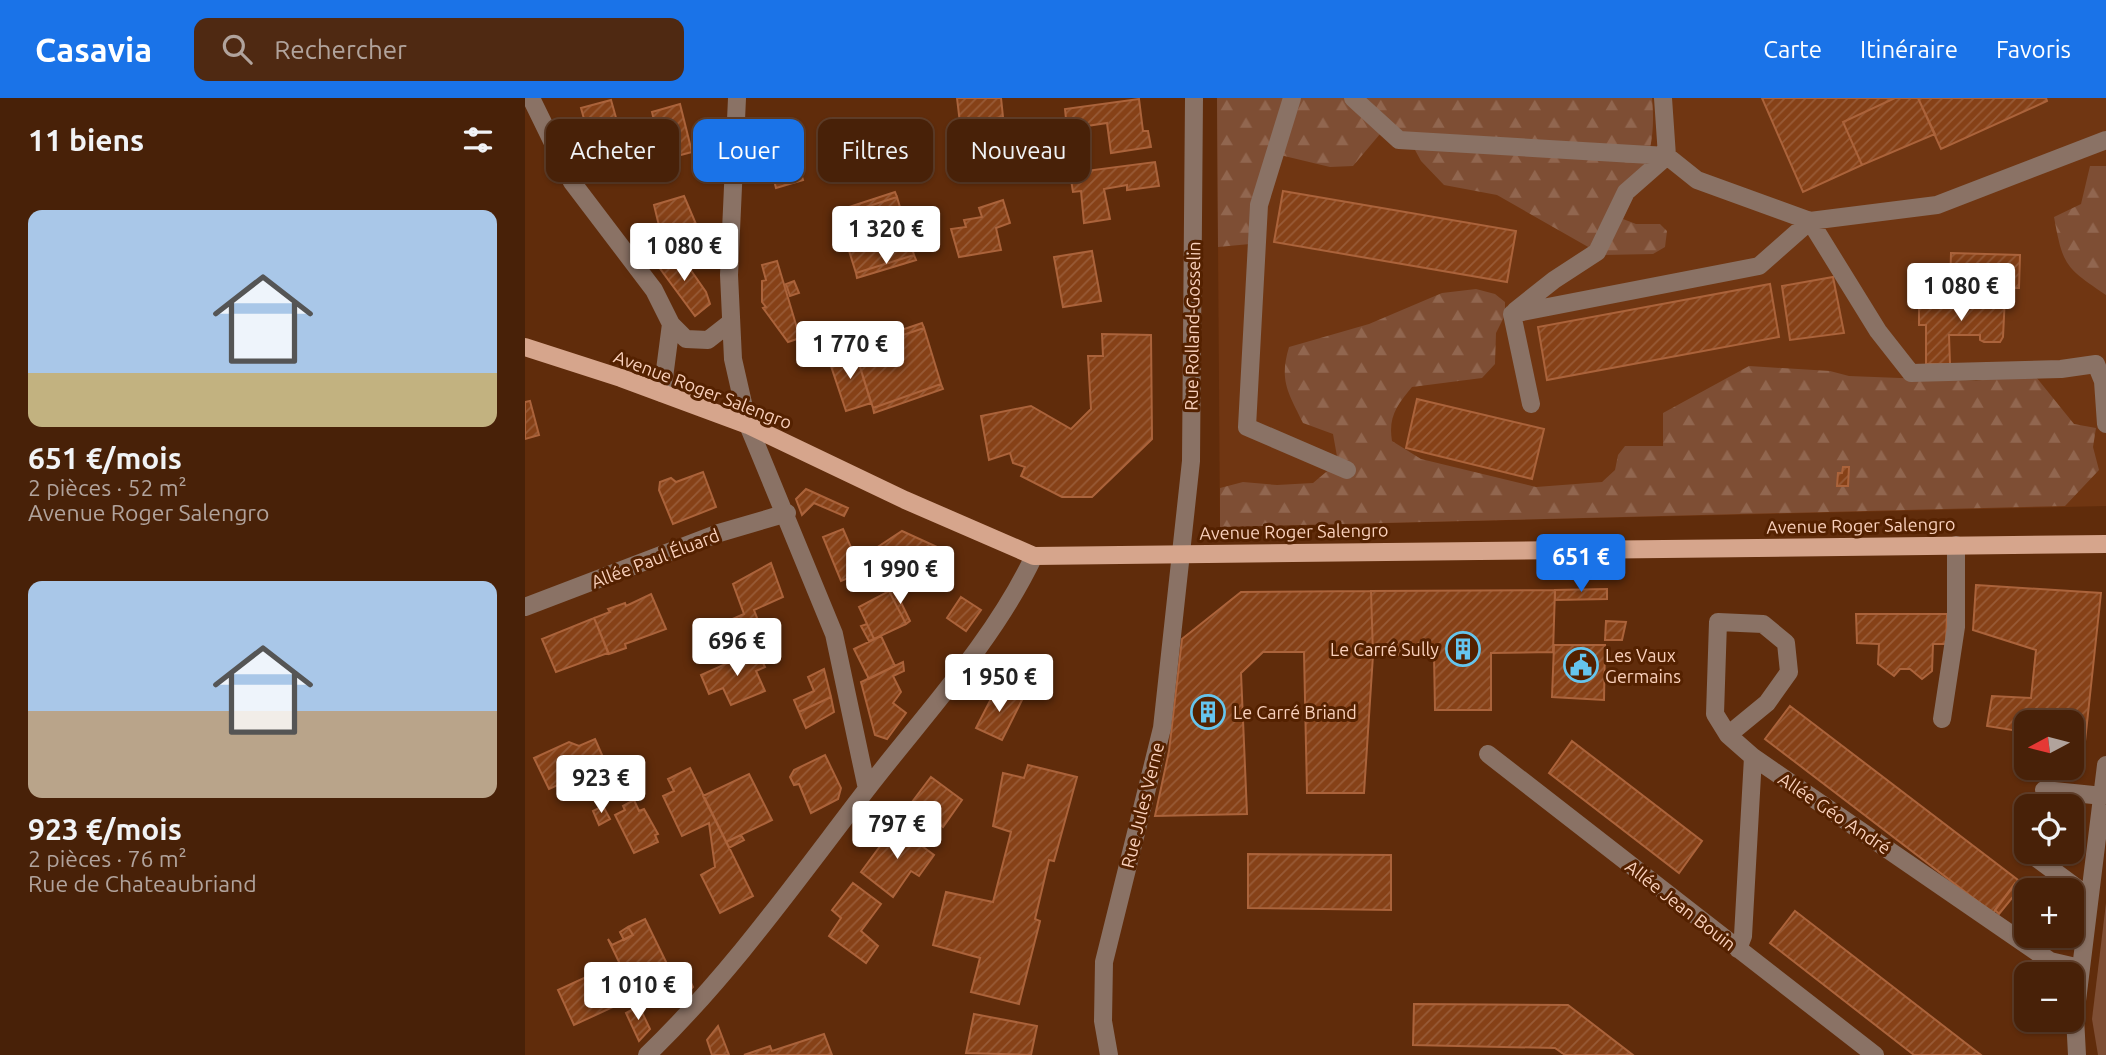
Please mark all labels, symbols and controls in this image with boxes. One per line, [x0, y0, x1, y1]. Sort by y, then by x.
search box [194, 18, 684, 81]
icon: search [218, 30, 256, 68]
text: Casavia [35, 31, 152, 68]
text: Rechercher [274, 35, 407, 64]
text: Carte [1763, 36, 1822, 63]
text: Itinéraire [1860, 36, 1958, 63]
text: Favoris [1996, 36, 2071, 63]
chip: Acheter [546, 119, 679, 182]
chip: Louer [693, 119, 804, 182]
chip: Filtres [818, 119, 933, 182]
chip: Nouveau [947, 119, 1090, 182]
icon: filters [459, 121, 497, 159]
text: 11 biens [28, 123, 144, 157]
pin: 1 320 € [821, 206, 951, 266]
text: 1 320 € [848, 216, 924, 241]
pin: 1 080 € [619, 223, 749, 283]
text: 1 080 € [646, 233, 722, 258]
street label: Rue Rolland-Gosselin [1181, 241, 1203, 411]
icon: home [200, 256, 326, 382]
pin: 1 080 € [1896, 264, 2026, 323]
text: 1 080 € [1923, 273, 1999, 298]
pin: 1 770 € [785, 322, 915, 381]
text: 1 770 € [812, 331, 888, 356]
street label: Avenue Roger Salengro [611, 346, 795, 432]
text: 651 €/mois [28, 441, 182, 475]
text: 2 pièces · 52 m² [28, 475, 187, 500]
text: Avenue Roger Salengro [28, 500, 270, 525]
street label: Avenue Roger Salengro [1766, 513, 1956, 537]
street label: Avenue Roger Salengro [1199, 519, 1389, 543]
street label: Allée Paul Éluard [588, 523, 722, 592]
pin: 651 € [1532, 534, 1630, 594]
text: 651 € [1552, 544, 1610, 569]
pin: 1 990 € [835, 546, 965, 606]
text: 1 990 € [862, 556, 938, 581]
pin: 696 € [688, 618, 786, 678]
icon: home [200, 627, 326, 753]
text: 696 € [708, 628, 766, 653]
building icon: Le Carré Sully [1444, 630, 1482, 668]
place label: Le Carré Sully [1330, 639, 1439, 659]
place label: Les Vaux Germains [1605, 645, 1681, 686]
public building icon: Les Vaux Germains [1562, 646, 1600, 684]
pin: 1 950 € [934, 654, 1064, 714]
text: 1 950 € [961, 664, 1037, 689]
building icon: Le Carré Briand [1189, 693, 1227, 731]
place label: Le Carré Briand [1233, 702, 1357, 722]
north arrow [2014, 710, 2084, 780]
map controls [2014, 710, 2084, 1032]
street label: Rue Jules Verne [1117, 740, 1167, 870]
pin: 923 € [552, 756, 650, 815]
text: 923 € [572, 765, 630, 790]
street label: Allée Géo André [1775, 768, 1895, 858]
button: locate [2014, 794, 2084, 864]
pin: 797 € [848, 802, 946, 861]
text: 797 € [868, 811, 926, 836]
text: 923 €/mois [28, 812, 182, 846]
text: 2 pièces · 76 m² [28, 846, 187, 871]
street label: Allée Jean Bouin [1622, 856, 1740, 954]
text: Rue de Chateaubriand [28, 871, 257, 896]
button: + [2014, 878, 2084, 948]
pin: 1 010 € [573, 962, 703, 1022]
button: − [2014, 962, 2084, 1032]
text: 1 010 € [600, 972, 676, 997]

